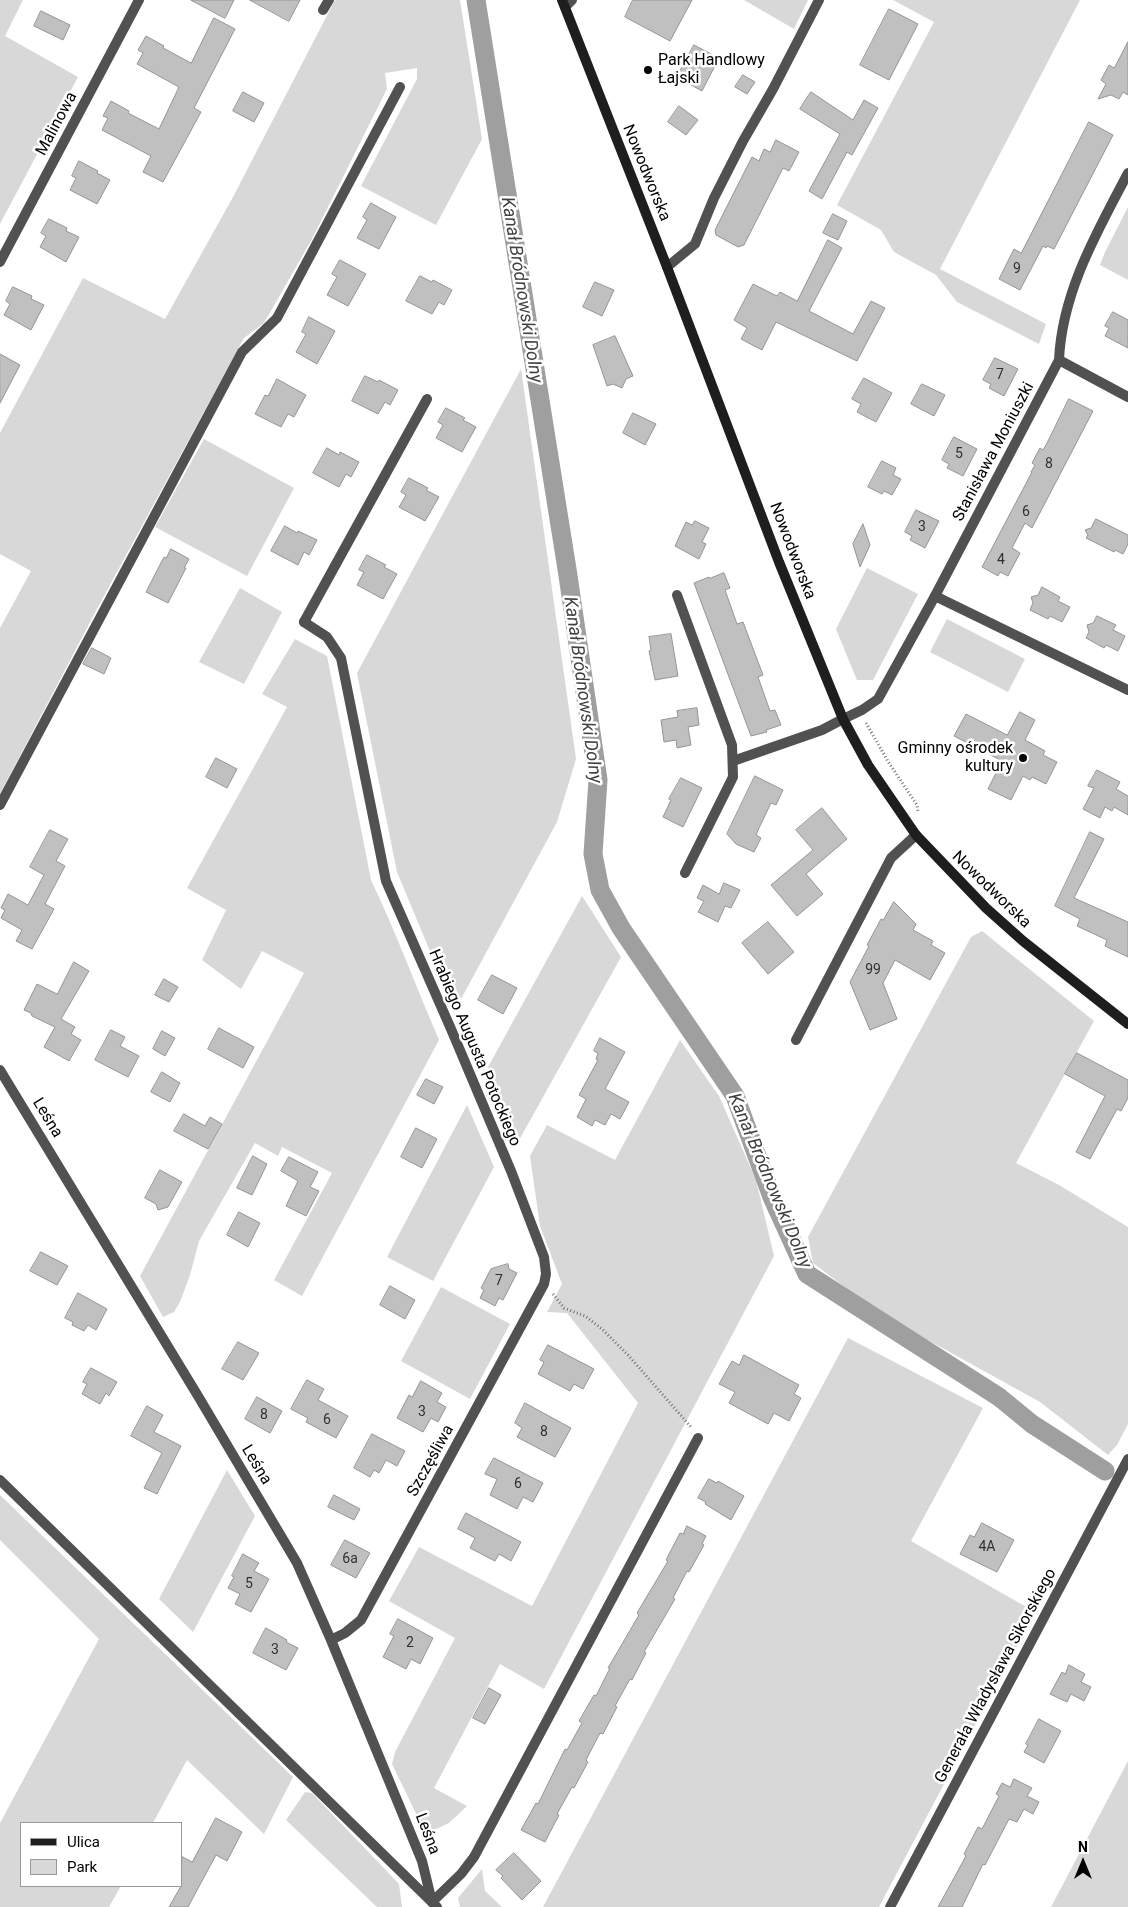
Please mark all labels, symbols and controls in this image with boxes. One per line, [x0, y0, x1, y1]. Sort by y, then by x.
place label: Park Handlowy Łajski [658, 51, 765, 89]
marker: Park Handlowy Łajski [642, 64, 654, 76]
street label: Malinowa [32, 89, 82, 159]
street label: Nowodworska [618, 122, 674, 224]
water label: Kanał Bródnowski Dolny [496, 195, 546, 385]
house number: 9 [1013, 261, 1021, 277]
house number: 7 [996, 367, 1004, 383]
street label: Stanisława Moniuszki [949, 379, 1039, 525]
house number: 5 [955, 446, 963, 462]
house number: 8 [1045, 456, 1053, 472]
street label: Nowodworska [765, 500, 819, 602]
house number: 6 [1022, 504, 1030, 520]
house number: 3 [918, 519, 926, 535]
house number: 4 [997, 552, 1005, 568]
water label: Kanał Bródnowski Dolny [558, 595, 606, 785]
place label: Gminny ośrodek kultury [898, 739, 1013, 777]
marker: Gminny ośrodek kultury [1017, 752, 1029, 764]
street label: Nowodworska [948, 848, 1034, 932]
street label: Hrabiego Augusta Potockiego [424, 947, 524, 1149]
house number: 99 [865, 962, 881, 978]
water label: Kanał Bródnowski Dolny [722, 1090, 816, 1272]
street label: Leśna [28, 1095, 66, 1141]
house number: 7 [495, 1273, 503, 1289]
house number: 3 [418, 1404, 426, 1420]
house number: 8 [260, 1407, 268, 1423]
house number: 6 [323, 1412, 331, 1428]
street label: Szczęśliwa [404, 1422, 458, 1500]
house number: 8 [540, 1424, 548, 1440]
street label: Leśna [237, 1442, 275, 1488]
house number: 6 [514, 1476, 522, 1492]
house number: 4A [978, 1539, 996, 1555]
house number: 6a [342, 1551, 358, 1567]
street label: Generała Władysława Sikorskiego [931, 1565, 1061, 1787]
house number: 5 [245, 1576, 253, 1592]
house number: 2 [406, 1635, 414, 1651]
house number: 3 [271, 1642, 279, 1658]
street label: Leśna [410, 1811, 444, 1857]
legend [20, 1822, 182, 1887]
text: Ulica [67, 1833, 100, 1851]
north arrow [1058, 1837, 1108, 1887]
text: N [1078, 1839, 1088, 1855]
text: Park [67, 1858, 97, 1876]

